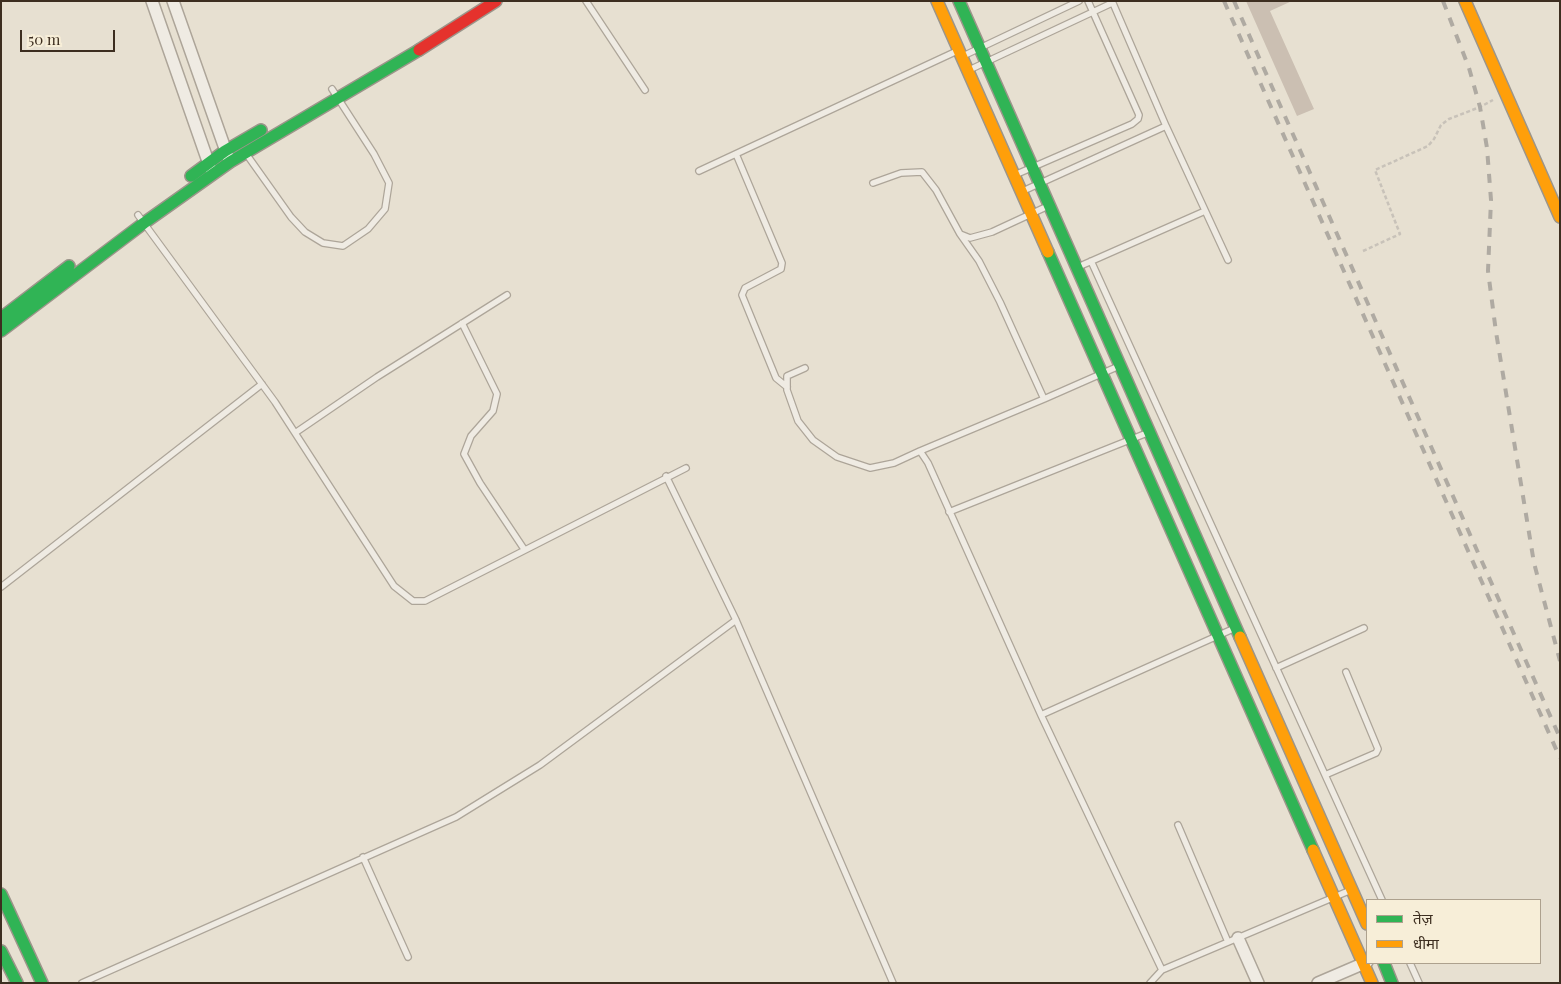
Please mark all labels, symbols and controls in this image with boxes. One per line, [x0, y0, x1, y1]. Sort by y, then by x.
scale bar [22, 20, 118, 52]
text: 50 m [28, 29, 60, 49]
legend [1366, 899, 1541, 964]
text: तेज़ [1413, 908, 1433, 928]
text: धीमा [1413, 933, 1439, 953]

